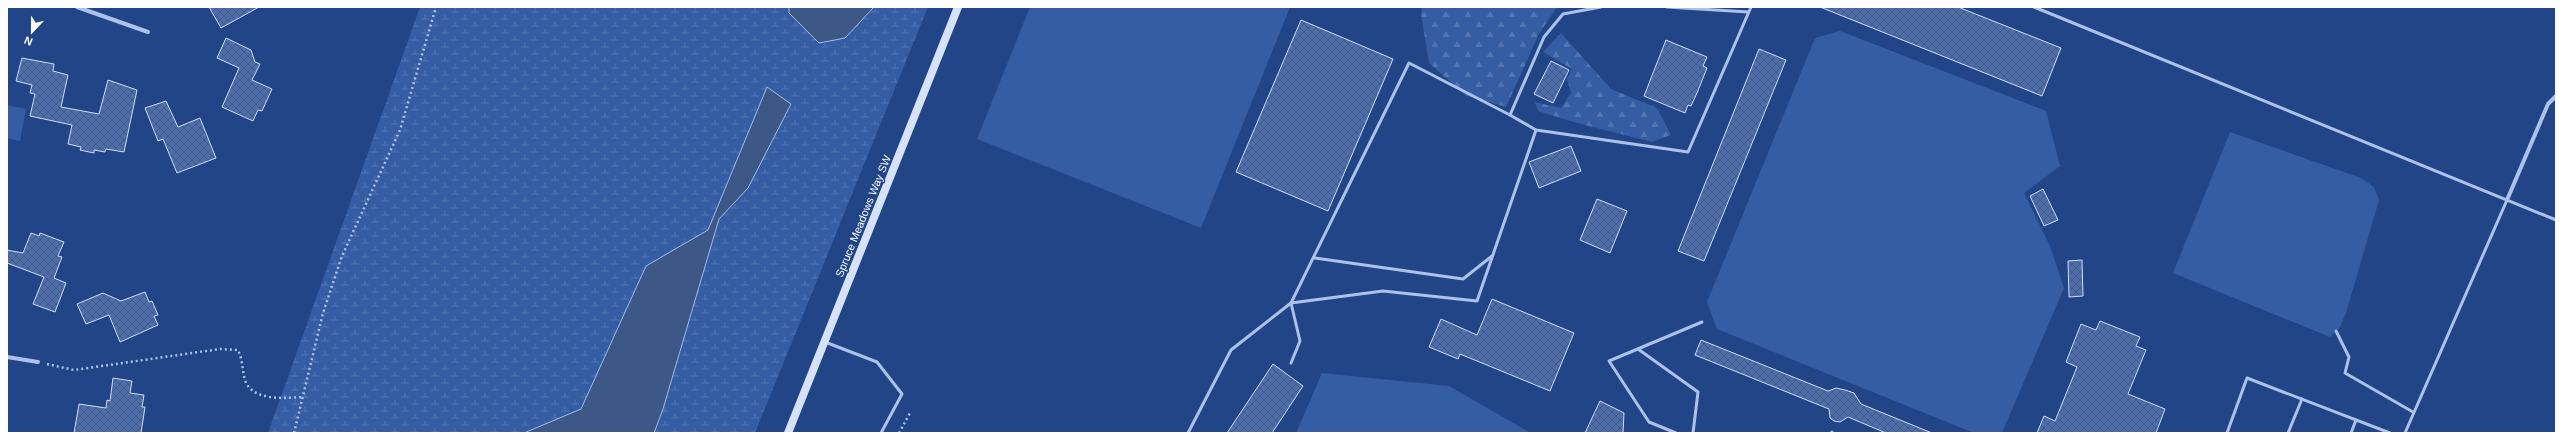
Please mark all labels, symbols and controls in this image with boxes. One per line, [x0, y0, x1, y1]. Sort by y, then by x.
north arrow [12, 12, 52, 52]
text: N [22, 34, 34, 48]
street label: Spruce Meadows Way SW [833, 153, 893, 279]

